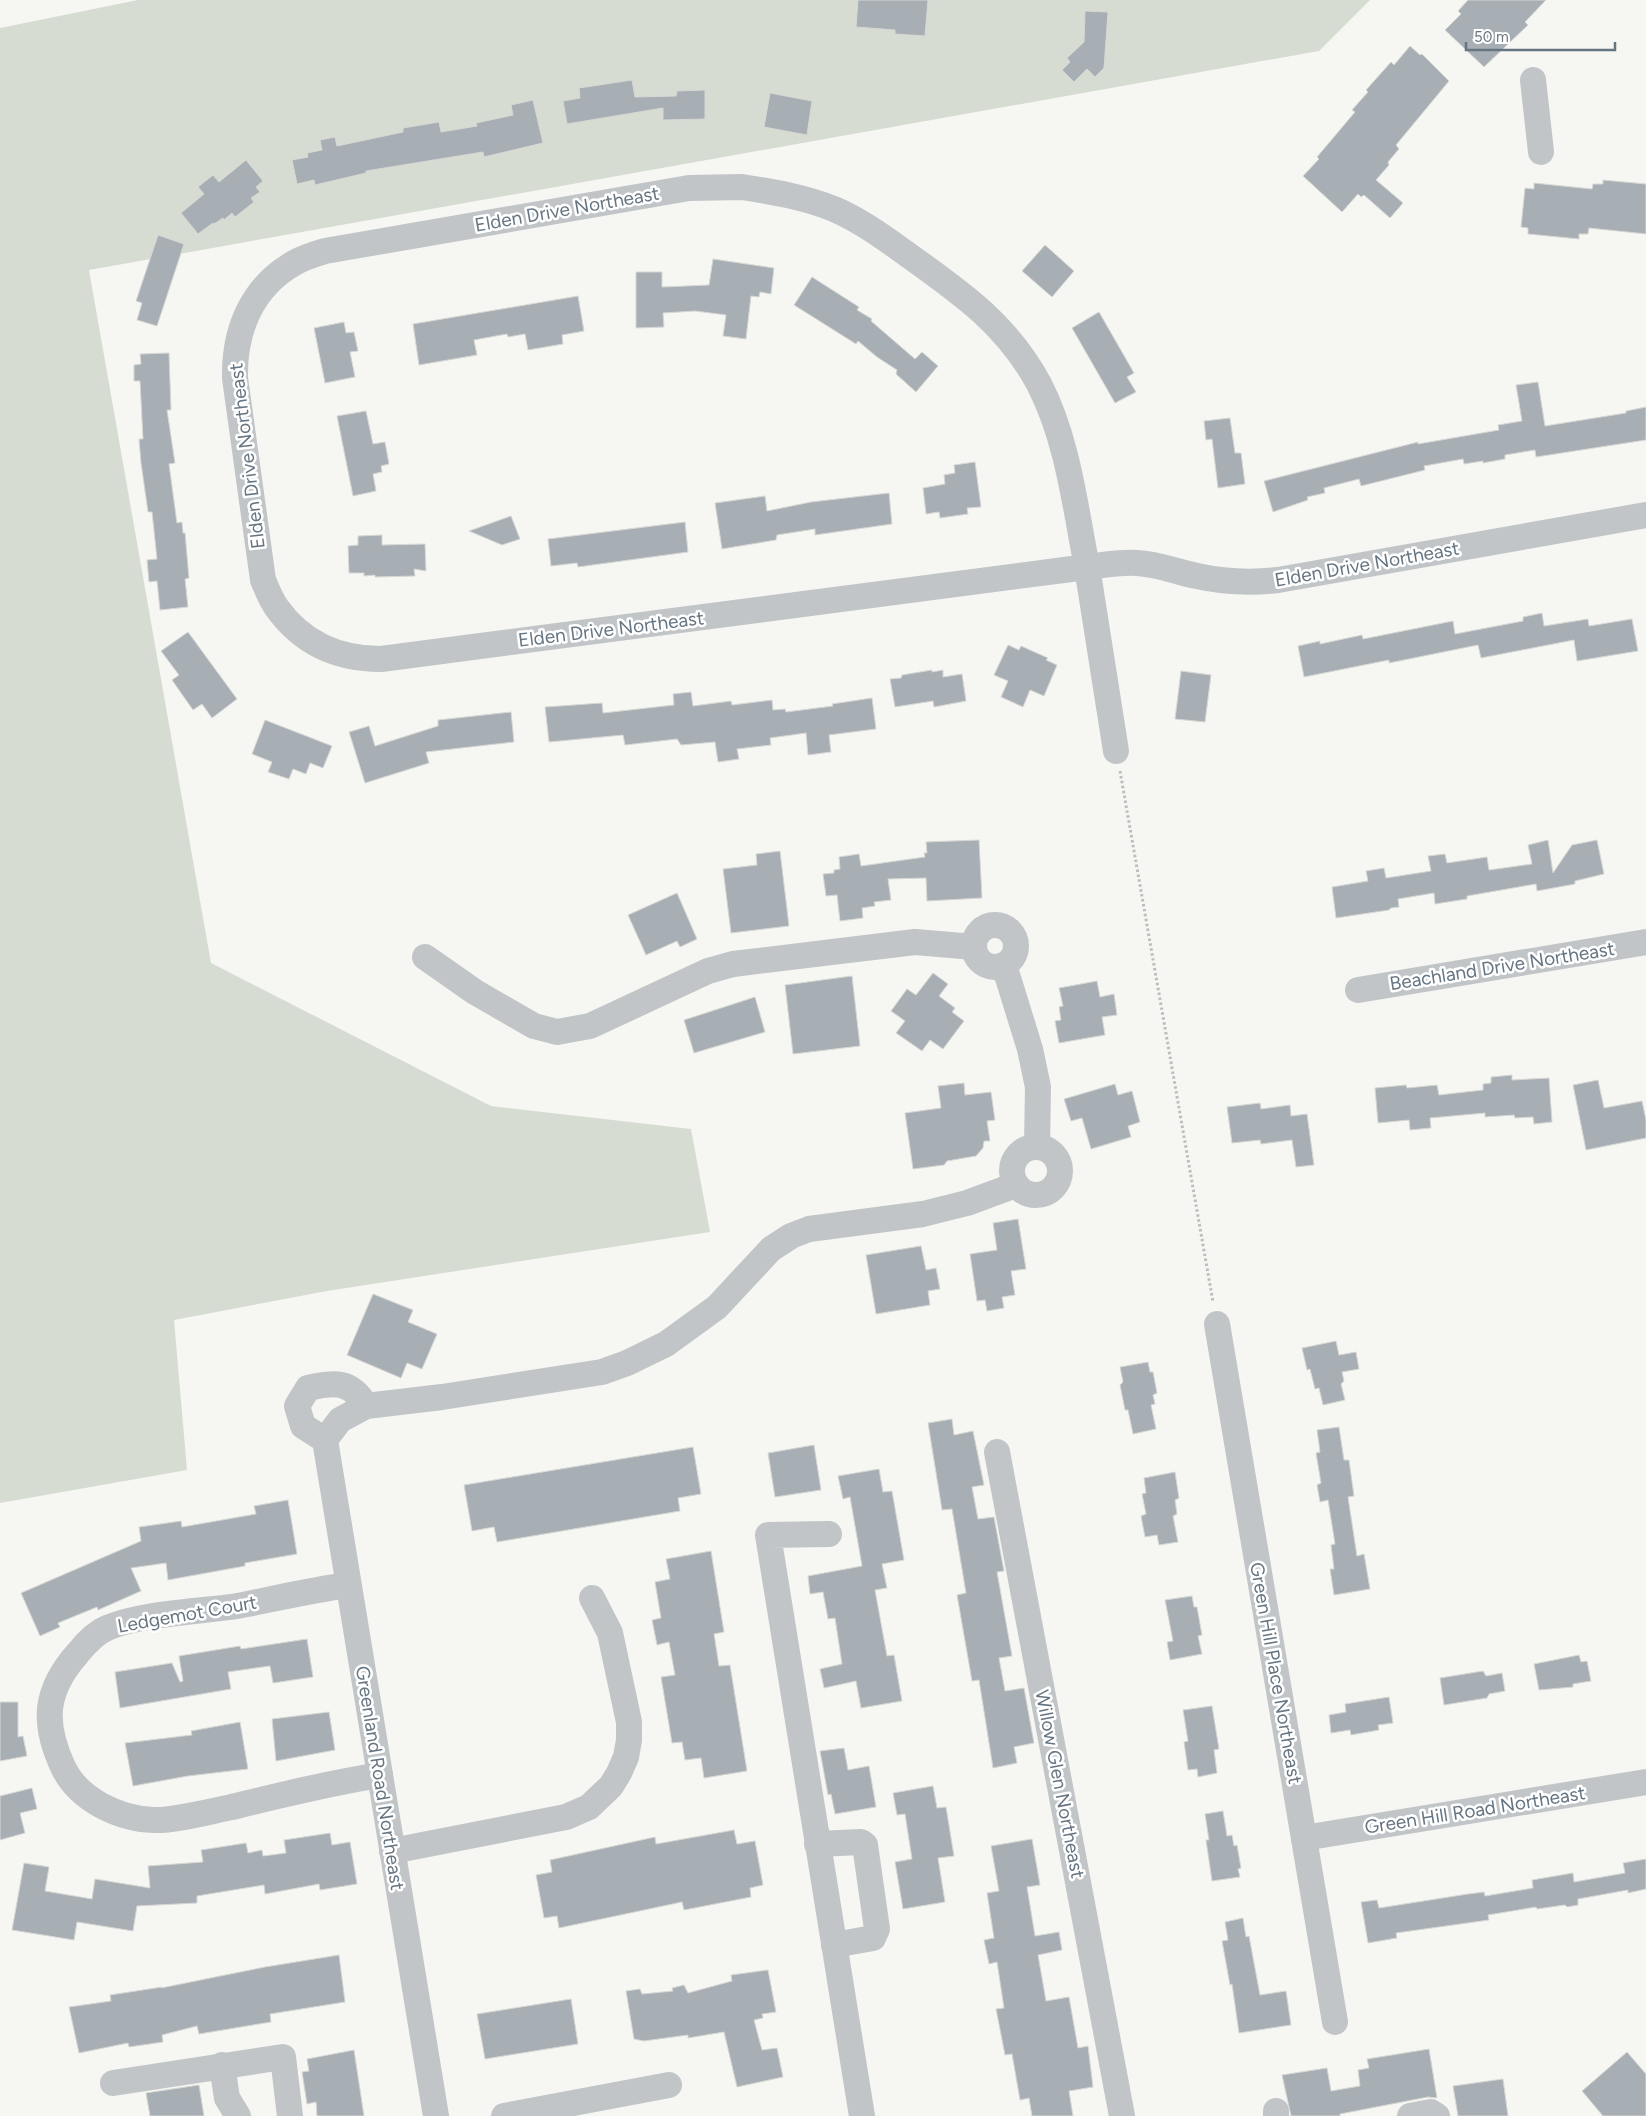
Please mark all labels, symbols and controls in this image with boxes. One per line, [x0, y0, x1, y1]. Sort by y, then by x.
scale bar [1466, 20, 1615, 52]
text: 50 m [1474, 28, 1509, 46]
street label: Elden Drive Northeast [473, 181, 661, 237]
street label: Elden Drive Northeast [224, 362, 270, 550]
street label: Elden Drive Northeast [1273, 536, 1461, 592]
street label: Elden Drive Northeast [517, 606, 705, 652]
street label: Beachland Drive Northeast [1388, 937, 1616, 995]
street label: Green Hill Place Northeast [1245, 1560, 1307, 1786]
street label: Ledgemot Court [116, 1590, 258, 1638]
street label: Greenland Road Northeast [351, 1664, 409, 1892]
street label: Willow Glen Northeast [1030, 1688, 1090, 1880]
street label: Green Hill Road Northeast [1363, 1781, 1587, 1839]

